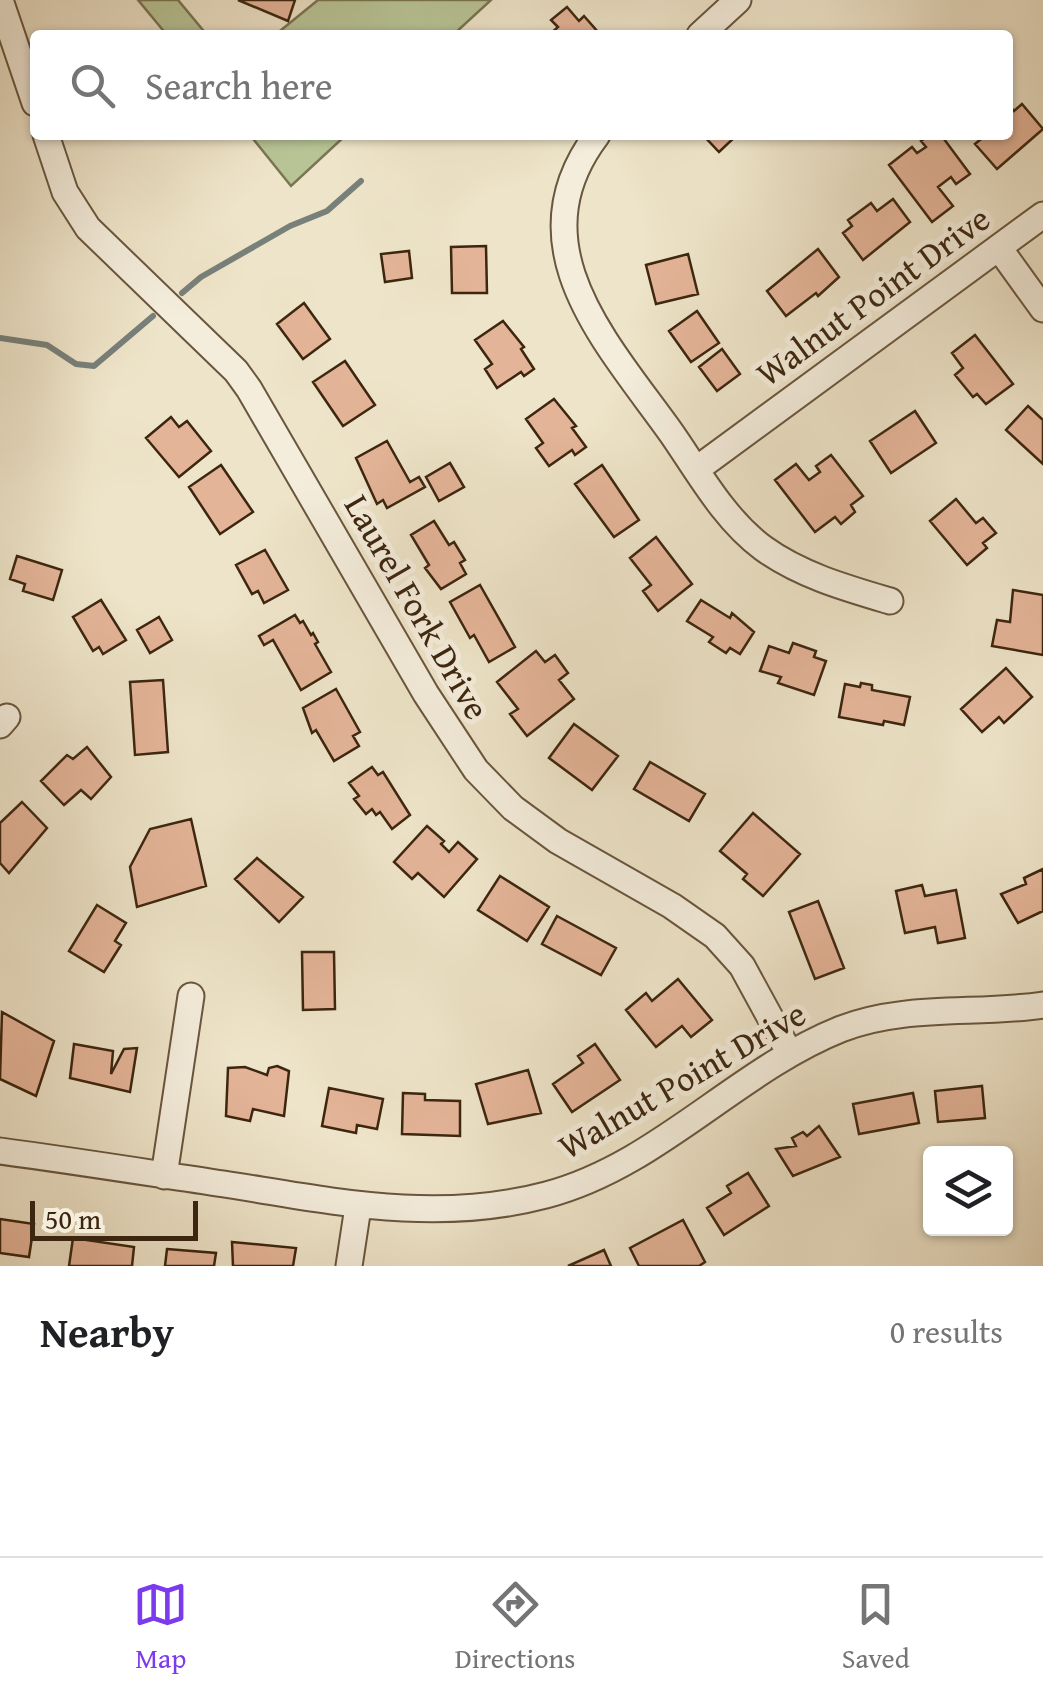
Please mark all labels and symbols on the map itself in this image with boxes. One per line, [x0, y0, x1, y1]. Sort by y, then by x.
street label: Walnut Point Drive [745, 193, 1000, 398]
street label: Laurel Fork Drive [332, 485, 503, 729]
street label: Walnut Point Drive [549, 988, 815, 1171]
scale bar [30, 1196, 198, 1240]

